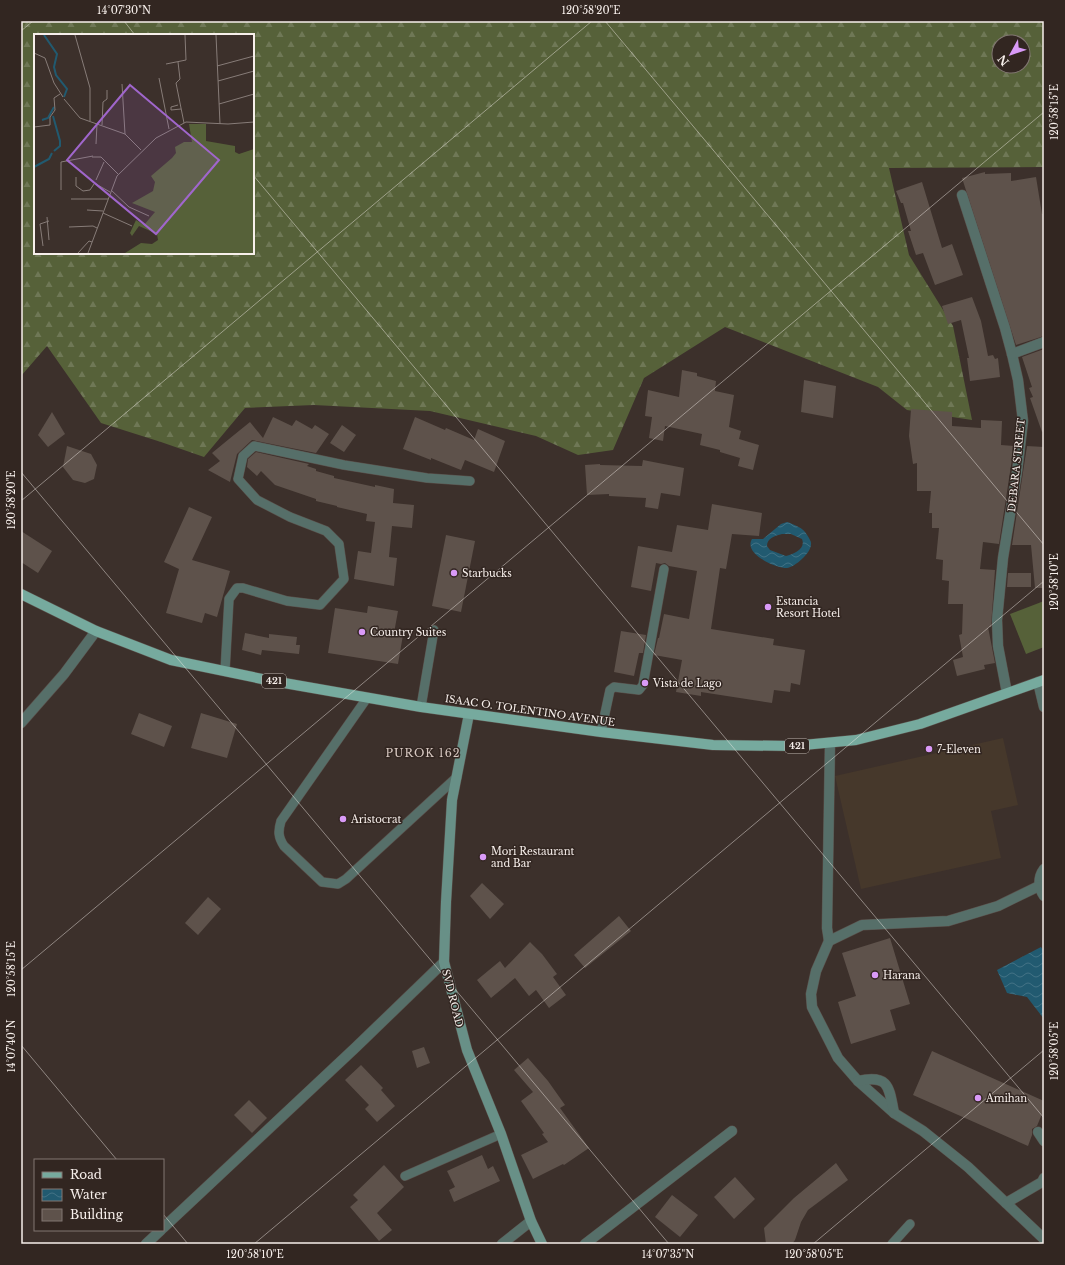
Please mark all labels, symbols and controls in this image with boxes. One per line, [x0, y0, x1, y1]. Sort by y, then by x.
text: 14°07'30"N [97, 4, 151, 17]
text: 120°58'20"E [561, 4, 621, 17]
inset map [34, 34, 254, 254]
north arrow [991, 34, 1031, 74]
text: N [994, 51, 1012, 69]
text: 120°58'15"E [1048, 84, 1061, 140]
street label: DEBARA STREET [1005, 418, 1028, 513]
text: 120°58'20"E [5, 470, 18, 530]
text: 120°58'10"E [1048, 553, 1061, 611]
place label: Starbucks [462, 567, 512, 580]
marker: Starbucks [449, 568, 459, 578]
place label: Estancia Resort Hotel [776, 595, 840, 620]
marker: Estancia Resort Hotel [763, 602, 773, 612]
place label: Country Suites [370, 626, 447, 639]
marker: Country Suites [357, 627, 367, 637]
road number: 421 [262, 674, 286, 688]
place label: Vista de Lago [652, 677, 722, 690]
marker: Vista de Lago [640, 678, 650, 688]
street label: ISAAC O. TOLENTINO AVENUE [444, 692, 616, 729]
road number: 421 [785, 739, 809, 753]
place label: 7-Eleven [937, 743, 981, 756]
marker: 7-Eleven [924, 744, 934, 754]
district label: PUROK 162 [386, 746, 460, 760]
place label: Aristocrat [350, 813, 401, 826]
marker: Aristocrat [338, 814, 348, 824]
place label: Mori Restaurant and Bar [491, 845, 575, 870]
marker: Mori Restaurant and Bar [478, 852, 488, 862]
text: 120°58'15"E [5, 941, 18, 997]
street label: SVD ROAD [439, 968, 466, 1029]
place label: Harana [883, 969, 921, 982]
marker: Harana [870, 970, 880, 980]
text: 14°07'40"N [5, 1019, 18, 1073]
text: 120°58'05"E [1048, 1022, 1061, 1080]
place label: Amihan [985, 1092, 1027, 1105]
marker: Amihan [973, 1093, 983, 1103]
legend [34, 1159, 164, 1231]
text: Road [70, 1167, 102, 1182]
text: Water [69, 1187, 107, 1202]
text: Building [70, 1207, 124, 1222]
text: 120°58'10"E [226, 1248, 284, 1261]
text: 14°07'35"N [642, 1248, 694, 1261]
text: 120°58'05"E [785, 1248, 843, 1261]

